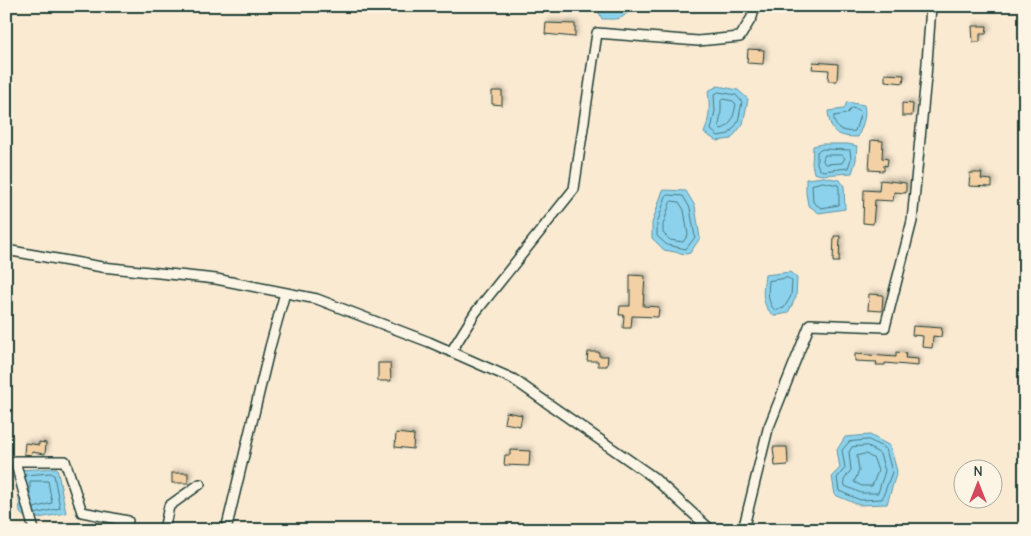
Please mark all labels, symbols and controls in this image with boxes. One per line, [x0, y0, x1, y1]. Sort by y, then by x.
north arrow [954, 458, 1004, 508]
text: N [973, 463, 983, 480]

